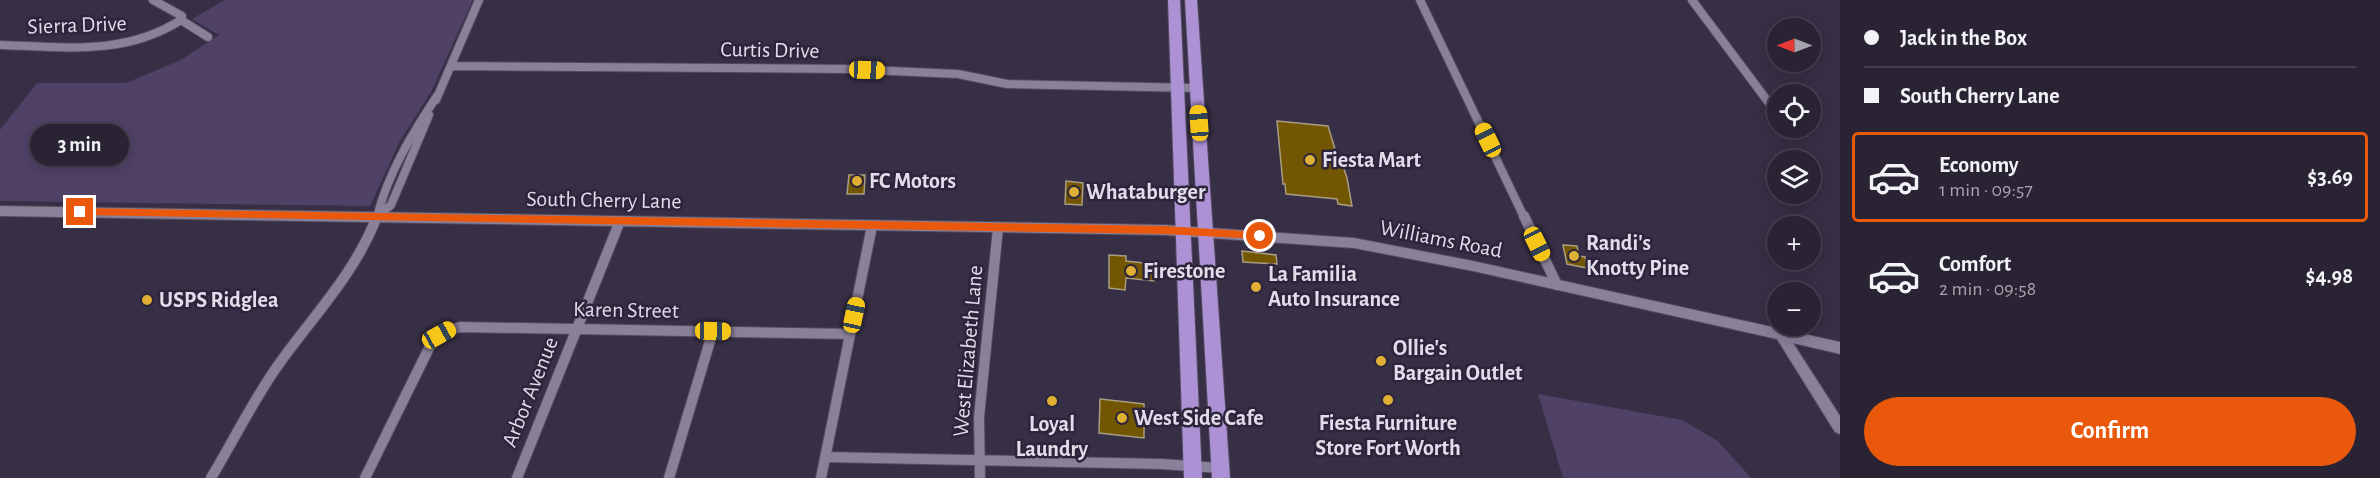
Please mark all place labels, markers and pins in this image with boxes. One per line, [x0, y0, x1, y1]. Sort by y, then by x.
place label: Fiesta Mart [1322, 149, 1421, 171]
marker: Fiesta Mart [1303, 153, 1317, 167]
place label: FC Motors [869, 170, 956, 192]
marker: FC Motors [850, 174, 864, 188]
place label: Whataburger [1086, 181, 1206, 203]
marker: Whataburger [1067, 185, 1081, 199]
place label: Randi's Knotty Pine [1586, 232, 1689, 280]
marker: Randi's Knotty Pine [1567, 249, 1581, 263]
place label: Firestone [1143, 260, 1225, 282]
place label: La Familia Auto Insurance [1268, 263, 1400, 310]
marker: Firestone [1124, 264, 1138, 278]
marker: La Familia Auto Insurance [1249, 280, 1263, 294]
place label: USPS Ridglea [159, 289, 279, 311]
marker: USPS Ridglea [140, 293, 154, 307]
place label: Ollie's Bargain Outlet [1393, 337, 1523, 384]
marker: Ollie's Bargain Outlet [1374, 354, 1388, 368]
marker: Fiesta Furniture Store Fort Worth [1381, 393, 1395, 407]
marker: Loyal Laundry [1045, 394, 1059, 408]
place label: West Side Cafe [1134, 407, 1264, 429]
marker: West Side Cafe [1115, 411, 1129, 425]
place label: Fiesta Furniture Store Fort Worth [1315, 412, 1461, 459]
place label: Loyal Laundry [1016, 413, 1088, 461]

